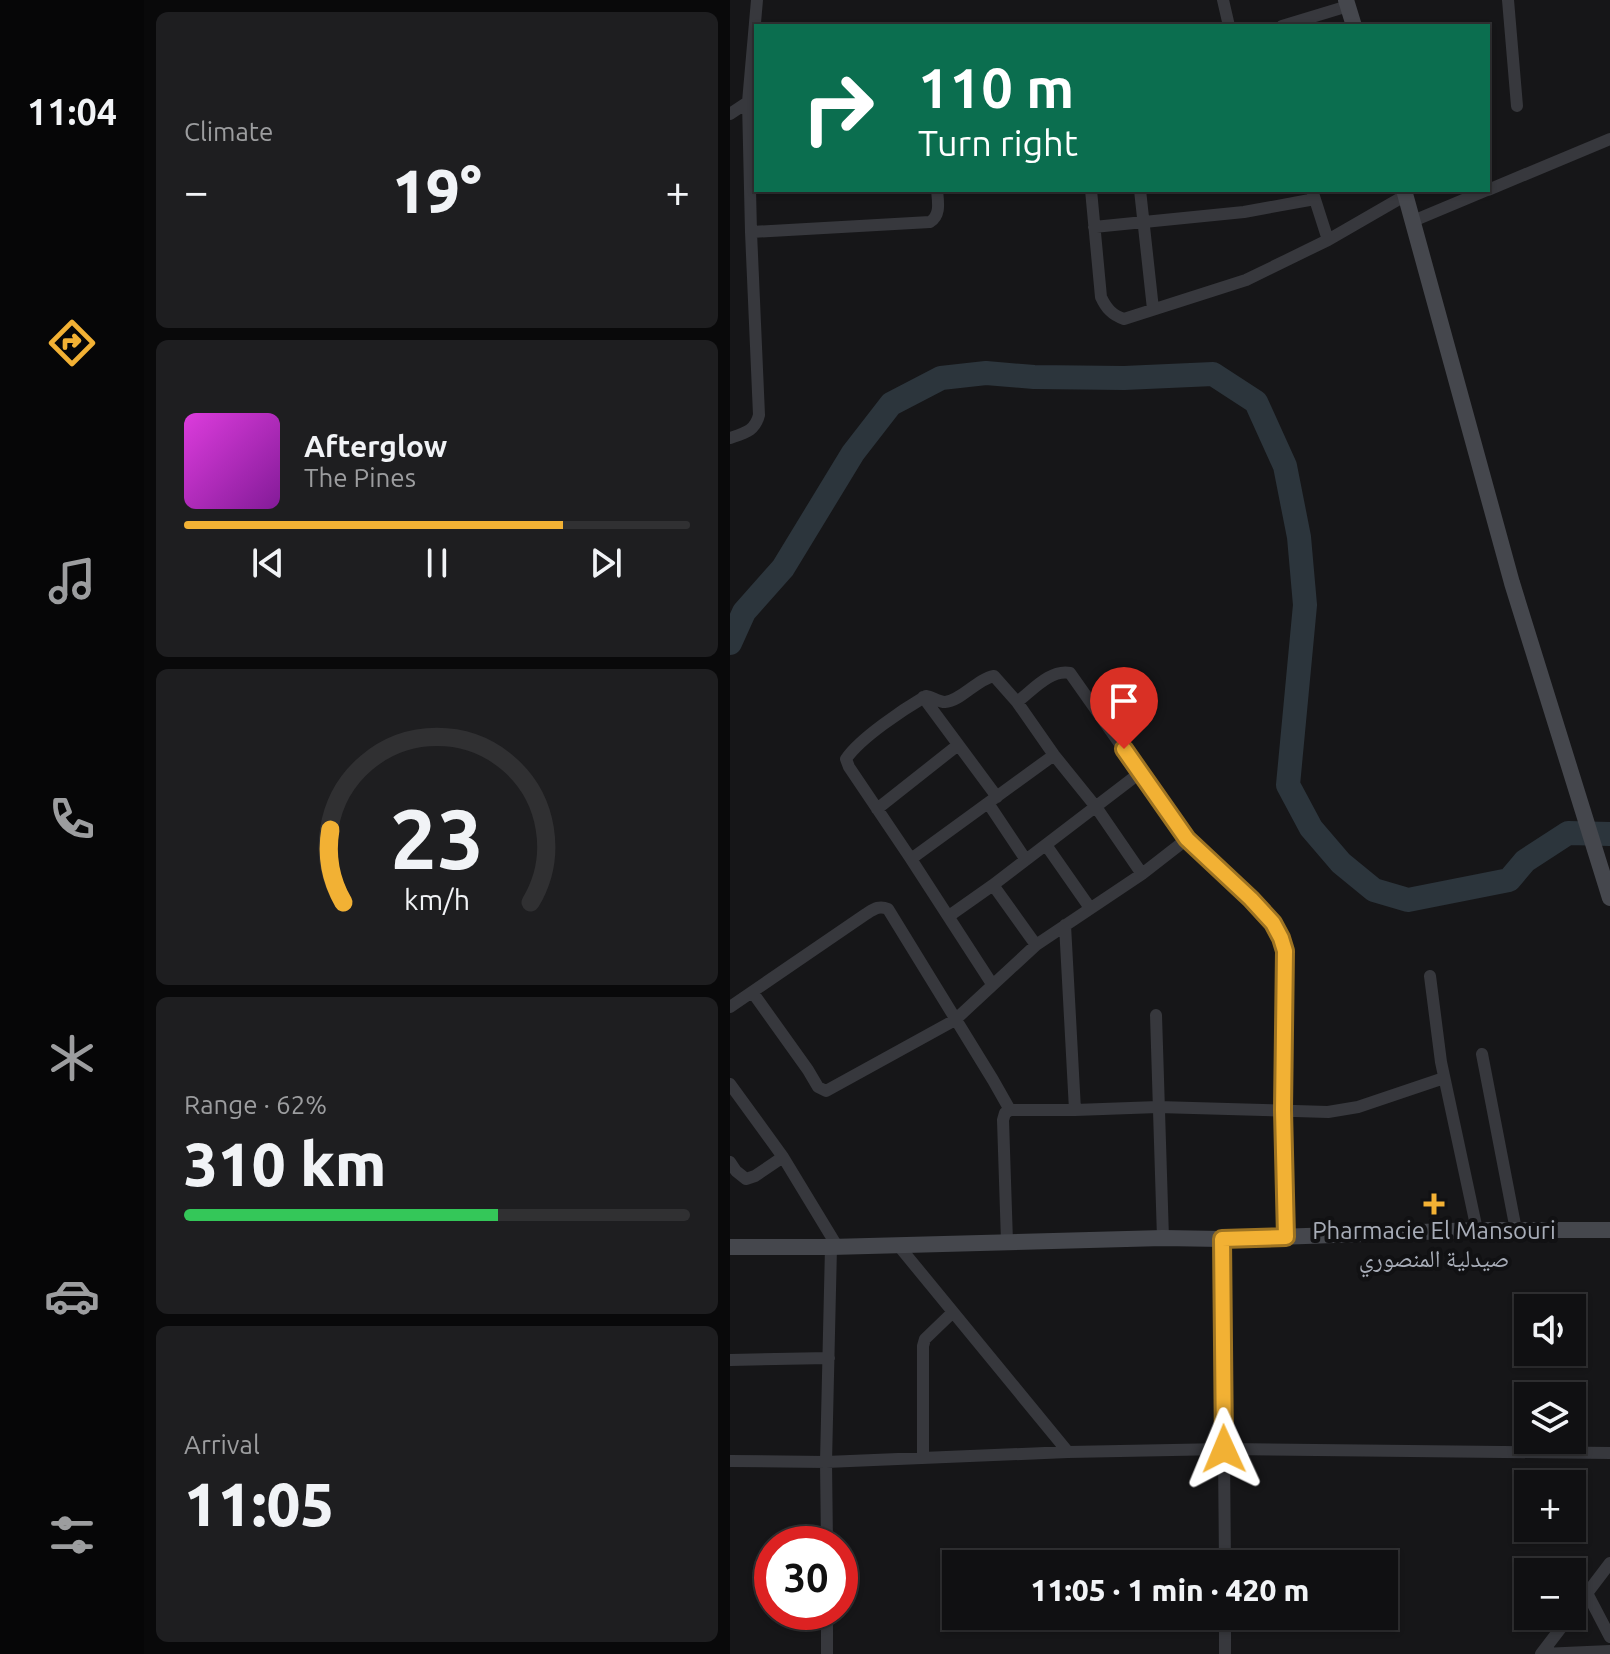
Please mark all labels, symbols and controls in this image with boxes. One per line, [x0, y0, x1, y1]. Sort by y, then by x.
icon: right [786, 56, 890, 160]
text: 110 m [918, 56, 1074, 119]
text: 11:04 [27, 91, 117, 132]
text: Climate [184, 117, 273, 146]
text: Turn right [918, 122, 1078, 163]
text: 19° [392, 157, 482, 224]
text: − [184, 166, 209, 215]
text: + [665, 166, 690, 215]
icon: directions [44, 315, 100, 371]
text: Afterglow [304, 429, 447, 463]
text: The Pines [304, 463, 416, 492]
icon: previous [246, 541, 290, 585]
icon: pause [415, 541, 459, 585]
icon: next [584, 541, 628, 585]
icon: music [44, 553, 100, 609]
pin [1090, 667, 1158, 749]
icon: arrive [1102, 679, 1146, 723]
icon: phone [44, 791, 100, 847]
text: 23 [390, 791, 484, 885]
text: km/h [404, 883, 470, 915]
icon: climate [44, 1030, 100, 1086]
text: Range · 62% [184, 1090, 327, 1119]
text: 310 km [184, 1130, 386, 1197]
marker: Pharmacie El Mansouri صيدلية المنصوري [1425, 1195, 1443, 1213]
place label: Pharmacie El Mansouri صيدلية المنصوري [1312, 1217, 1556, 1278]
icon: car [44, 1268, 100, 1324]
map controls [1514, 1294, 1586, 1630]
button: sound [1514, 1294, 1586, 1366]
button: layers [1514, 1382, 1586, 1454]
position arrow [1182, 1407, 1266, 1491]
text: Arrival [184, 1430, 260, 1459]
text: 11:05 [184, 1470, 334, 1537]
button: + [1514, 1470, 1586, 1542]
icon: filters [44, 1507, 100, 1563]
speed limit sign: 30 [754, 1526, 858, 1630]
button: − [1514, 1558, 1586, 1630]
text: 11:05 · 1 min · 420 m [1031, 1573, 1309, 1607]

